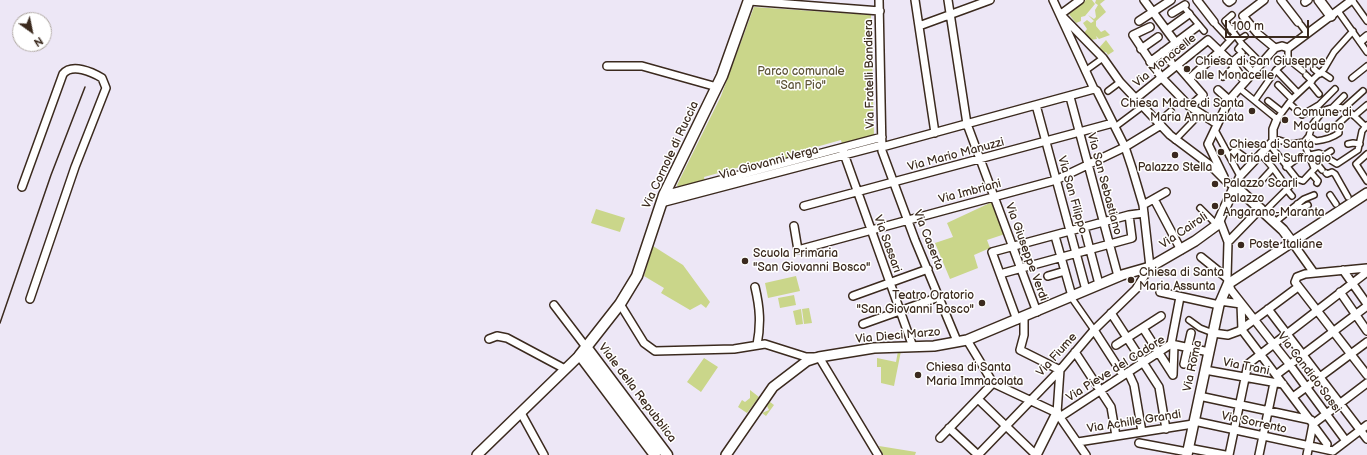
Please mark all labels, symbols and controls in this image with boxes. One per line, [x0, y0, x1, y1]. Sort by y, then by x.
north arrow [12, 12, 52, 52]
scale bar [1227, 12, 1311, 38]
street label: Via Fratelli Bandiera [862, 19, 878, 129]
text: 100 m [1232, 19, 1264, 34]
street label: Via Monacelle [1131, 31, 1199, 91]
text: N [31, 34, 45, 49]
place label: Chiesa di San Giuseppe alle Monacelle [1195, 55, 1326, 83]
marker: Chiesa di San Giuseppe alle Monacelle [1182, 64, 1192, 74]
park label: Parco comunale "San Pio" [757, 65, 845, 93]
place label: Chiesa Madre di Santa Maria Annunziata [1121, 97, 1244, 125]
street label: Via Cornole di Ruccia [640, 99, 702, 211]
marker: Chiesa Madre di Santa Maria Annunziata [1247, 106, 1257, 116]
place label: Comune di Modugno [1293, 106, 1352, 134]
marker: Comune di Modugno [1280, 115, 1290, 125]
street label: Via San Sebastiano [1083, 131, 1125, 237]
street label: Via Mario Manuzzi [906, 135, 1006, 175]
place label: Chiesa di Santa Maria del Suffragio [1229, 138, 1331, 166]
street label: Via Giovanni Verga [718, 143, 820, 183]
marker: Chiesa di Santa Maria del Suffragio [1216, 147, 1226, 157]
marker: Palazzo Stella [1170, 150, 1180, 160]
street label: Via San Filippo [1054, 154, 1090, 236]
place label: Palazzo Stella [1138, 161, 1212, 175]
street label: Via Imbriani [937, 177, 1003, 207]
place label: Palazzo Scarli [1223, 177, 1298, 191]
marker: Palazzo Scarli [1210, 179, 1220, 189]
place label: Palazzo Angarano-Maranta [1223, 192, 1325, 220]
street label: Via Giuseppe Verdi [1002, 201, 1050, 303]
marker: Palazzo Angarano-Maranta [1210, 201, 1220, 211]
street label: Via Caserta [909, 208, 947, 272]
street label: Via Cairoli [1157, 210, 1211, 252]
street label: Via Sassari [870, 213, 904, 275]
place label: Poste Italiane [1249, 238, 1322, 252]
marker: Poste Italiane [1236, 240, 1246, 250]
place label: Scuola Primaria "San Giovanni Bosco" [753, 247, 871, 275]
marker: Scuola Primaria "San Giovanni Bosco" [740, 256, 750, 266]
place label: Chiesa di Santa Maria Assunta [1139, 266, 1224, 294]
marker: Chiesa di Santa Maria Assunta [1126, 275, 1136, 285]
place label: Teatro Oratorio "San Giovanni Bosco" [856, 289, 974, 317]
marker: Teatro Oratorio "San Giovanni Bosco" [977, 298, 987, 308]
street label: Via Dieci Marzo [855, 325, 941, 347]
street label: Via Fiume [1034, 330, 1080, 380]
street label: Via Candido Sassi [1274, 330, 1344, 416]
street label: Via Pieve del Cadore [1064, 333, 1168, 405]
street label: Via Roma [1181, 339, 1205, 393]
street label: Viale della Repubblica [595, 341, 679, 445]
street label: Via Trani [1221, 355, 1271, 379]
place label: Chiesa di Santa Maria Immacolata [926, 361, 1023, 389]
marker: Chiesa di Santa Maria Immacolata [913, 370, 923, 380]
street label: Via Achille Grandi [1086, 407, 1182, 437]
street label: Via Sorrento [1220, 409, 1288, 437]

